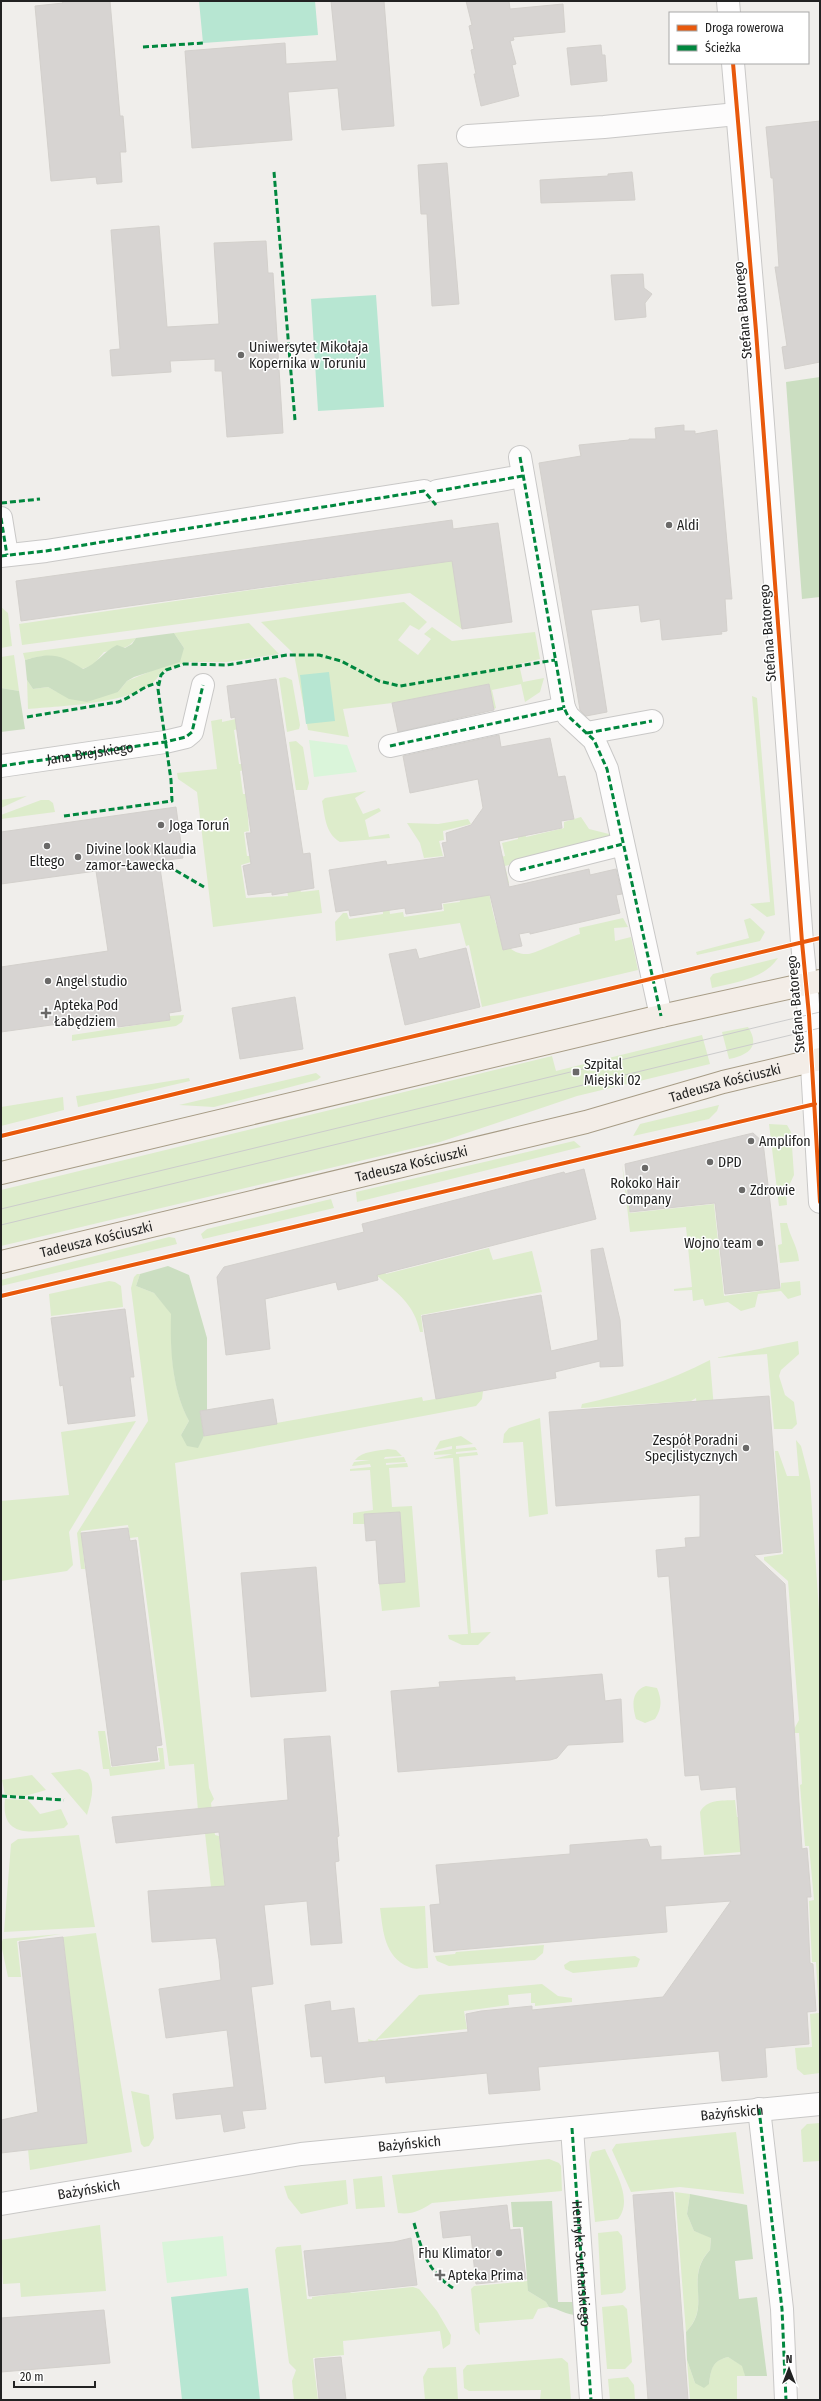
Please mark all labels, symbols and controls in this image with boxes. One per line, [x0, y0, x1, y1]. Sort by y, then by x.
legend [669, 12, 809, 64]
text: Droga rowerowa [705, 21, 784, 35]
text: Ścieżka [705, 40, 741, 55]
street label: Stefana Batorego [730, 260, 756, 360]
place label: Uniwersytet Mikołaja Kopernika w Toruniu [249, 339, 369, 372]
marker: Uniwersytet Mikołaja Kopernika w Toruniu [236, 350, 246, 360]
place label: Aldi [677, 517, 699, 534]
marker: Aldi [664, 520, 674, 530]
street label: Stefana Batorego [756, 584, 780, 682]
street label: Jana Brejskiego [45, 738, 135, 768]
place label: Joga Toruń [169, 817, 229, 834]
marker: Joga Toruń [156, 820, 166, 830]
marker: Eltego [42, 841, 52, 851]
place label: Divine look Klaudia zamor-Ławecka [86, 841, 196, 874]
marker: Divine look Klaudia zamor-Ławecka [73, 852, 83, 862]
place label: Eltego [29, 853, 65, 870]
street label: Stefana Batorego [783, 954, 809, 1054]
place label: Angel studio [56, 973, 127, 990]
marker: Angel studio [43, 976, 53, 986]
place label: Apteka Pod Łabędziem [54, 997, 118, 1030]
marker: Apteka Pod Łabędziem [41, 1008, 51, 1018]
place label: Szpital Miejski 02 [584, 1056, 641, 1089]
street label: Tadeusza Kościuszki [667, 1060, 783, 1106]
marker: Szpital Miejski 02 [571, 1067, 581, 1077]
place label: Amplifon [759, 1133, 811, 1150]
marker: Amplifon [746, 1136, 756, 1146]
street label: Tadeusza Kościuszki [354, 1142, 469, 1185]
place label: DPD [718, 1154, 742, 1171]
marker: DPD [705, 1157, 715, 1167]
marker: Rokoko Hair Company [640, 1163, 650, 1173]
place label: Rokoko Hair Company [610, 1175, 680, 1208]
place label: Zdrowie [750, 1182, 795, 1199]
marker: Zdrowie [737, 1185, 747, 1195]
street label: Tadeusza Kościuszki [38, 1218, 154, 1261]
place label: Wojno team [684, 1235, 752, 1252]
marker: Wojno team [755, 1238, 765, 1248]
place label: Zespół Poradni Specjlistycznych [645, 1432, 738, 1465]
marker: Zespół Poradni Specjlistycznych [741, 1443, 751, 1453]
street label: Bażyńskich [700, 2101, 764, 2124]
street label: Bażyńskich [377, 2132, 442, 2155]
street label: Bażyńskich [56, 2176, 121, 2203]
street label: Henryka Sucharskiego [569, 2200, 594, 2327]
place label: Fhu Klimator [418, 2245, 491, 2262]
marker: Fhu Klimator [494, 2248, 504, 2258]
place label: Apteka Prima [448, 2267, 524, 2284]
marker: Apteka Prima [435, 2270, 445, 2280]
north arrow [769, 2349, 809, 2389]
text: N [786, 2353, 792, 2366]
scale bar [14, 2363, 95, 2389]
text: 20 m [20, 2370, 44, 2384]

